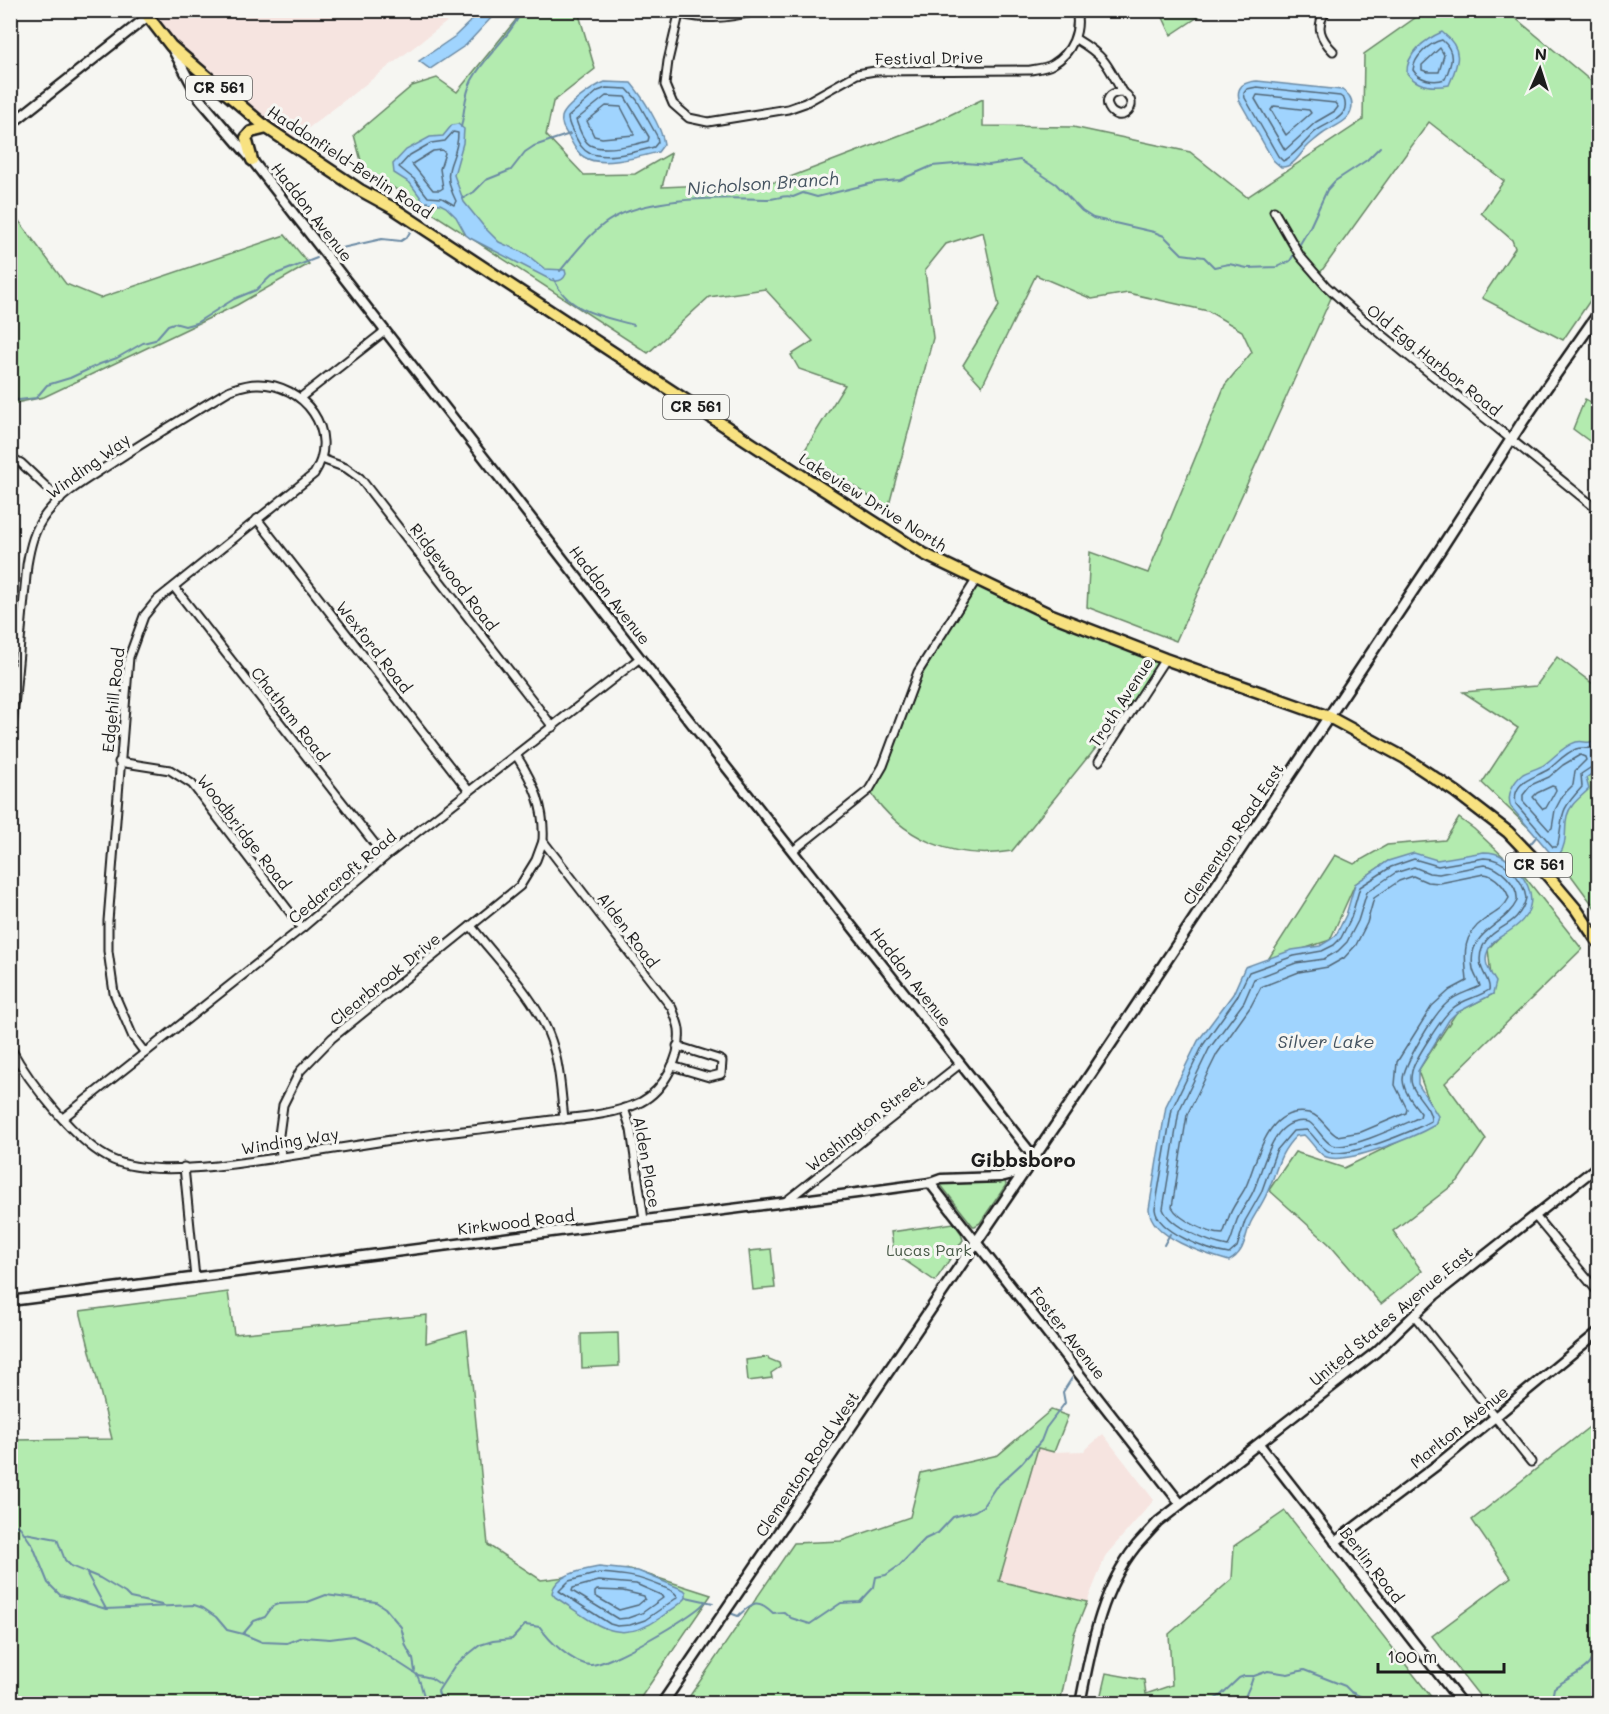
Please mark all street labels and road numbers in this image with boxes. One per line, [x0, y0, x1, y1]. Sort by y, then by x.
street label: Festival Drive [875, 46, 983, 69]
road number: CR 561 [186, 76, 252, 100]
street label: Haddonfield-Berlin Road [264, 100, 437, 223]
street label: Haddon Avenue [267, 158, 358, 266]
street label: Old Egg Harbor Road [1363, 299, 1506, 420]
road number: CR 561 [663, 395, 729, 419]
street label: Winding Way [42, 428, 134, 503]
street label: Lakeview Drive North [795, 448, 951, 556]
street label: Ridgewood Road [406, 519, 503, 635]
street label: Haddon Avenue [565, 541, 656, 649]
street label: Wexford Road [332, 597, 417, 697]
street label: Edgehill Road [97, 646, 128, 753]
street label: Troth Avenue [1084, 653, 1157, 751]
street label: Chatham Road [247, 662, 334, 765]
street label: Clementon Road East [1177, 759, 1288, 909]
street label: Woodbridge Road [193, 770, 296, 894]
street label: Cedarcroft Road [283, 825, 400, 928]
road number: CR 561 [1506, 853, 1572, 877]
street label: Alden Road [593, 888, 664, 972]
street label: Haddon Avenue [866, 923, 957, 1031]
street label: Clearbrook Drive [325, 928, 444, 1030]
street label: Washington Street [801, 1070, 928, 1176]
street label: Alden Place [629, 1115, 666, 1209]
street label: Winding Way [240, 1122, 340, 1159]
street label: Kirkwood Road [456, 1204, 576, 1239]
street label: United States Avenue East [1305, 1241, 1477, 1390]
street label: Foster Avenue [1026, 1282, 1111, 1383]
street label: Marlton Avenue [1405, 1380, 1512, 1473]
street label: Clementon Road West [750, 1387, 863, 1541]
street label: Berlin Road [1336, 1523, 1409, 1607]

